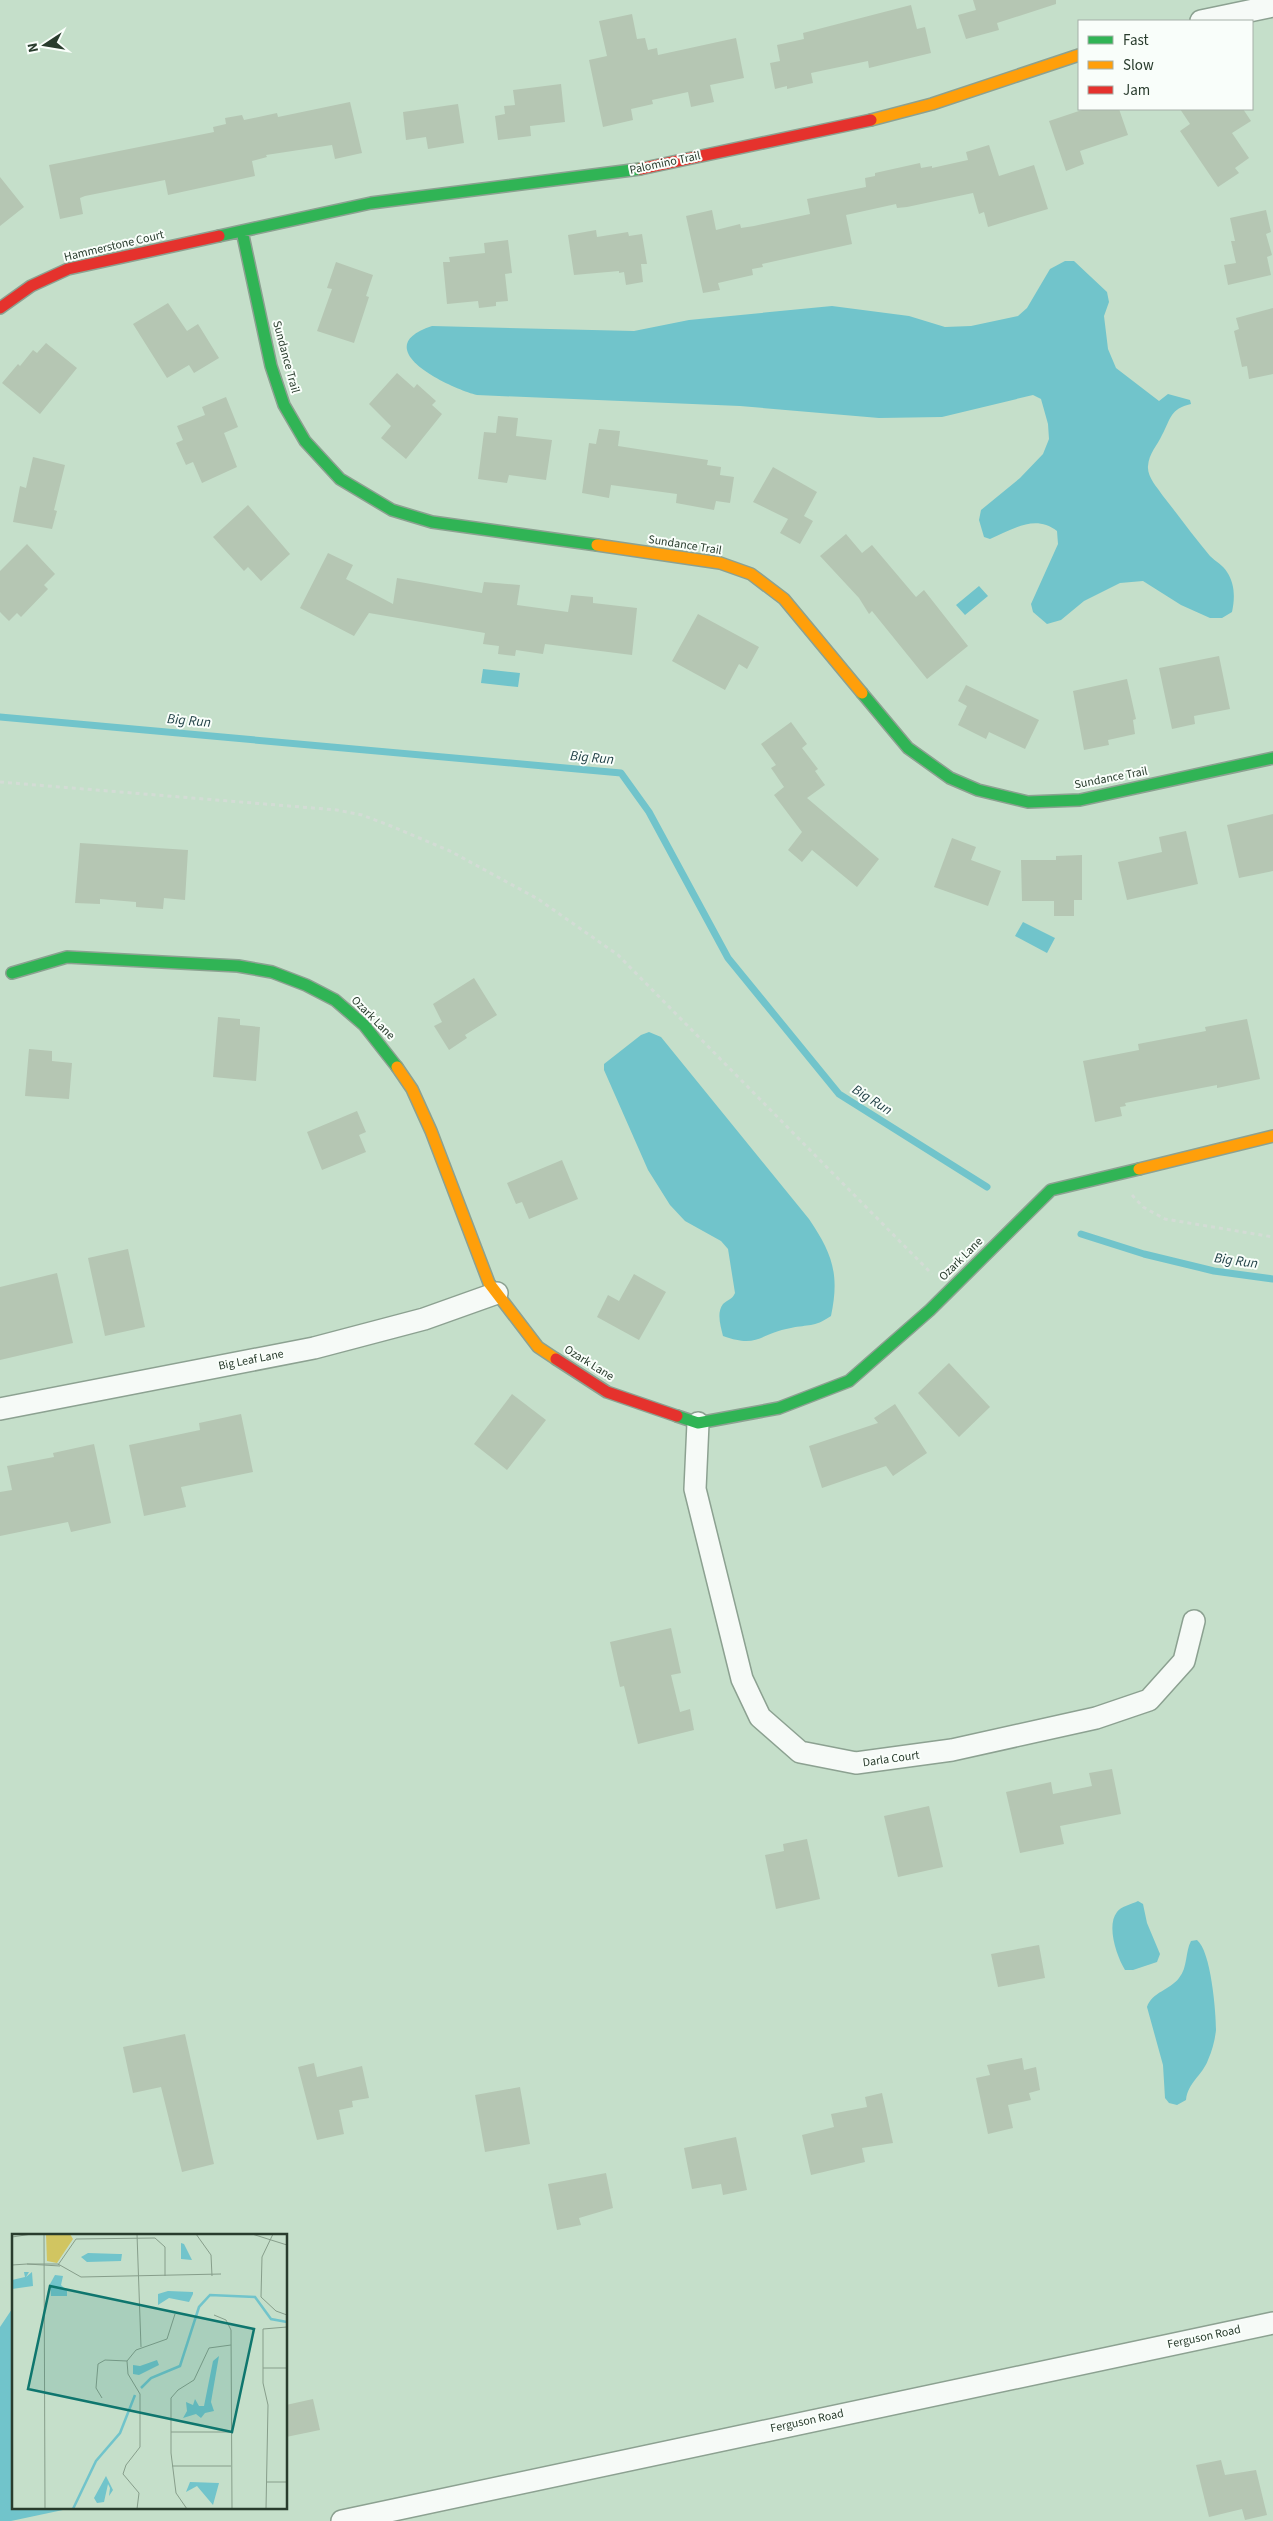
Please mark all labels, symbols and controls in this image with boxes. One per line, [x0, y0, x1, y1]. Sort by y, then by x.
north arrow [20, 20, 70, 70]
legend [1078, 20, 1253, 110]
text: Fast [1123, 30, 1149, 51]
text: N [23, 41, 44, 54]
text: Slow [1123, 55, 1154, 76]
text: Jam [1123, 80, 1150, 101]
street label: Palomino Trail [628, 147, 702, 179]
street label: Hammerstone Court [62, 226, 166, 266]
street label: Sundance Trail [268, 319, 304, 395]
street label: Sundance Trail [647, 531, 723, 559]
water label: Big Run [166, 709, 212, 733]
water label: Big Run [569, 746, 615, 770]
street label: Sundance Trail [1073, 763, 1149, 793]
street label: Ozark Lane [347, 992, 399, 1044]
water label: Big Run [848, 1080, 896, 1120]
street label: Ozark Lane [935, 1233, 987, 1285]
water label: Big Run [1213, 1248, 1259, 1274]
street label: Ozark Lane [561, 1341, 617, 1385]
street label: Big Leaf Lane [217, 1345, 285, 1375]
street label: Darla Court [861, 1747, 921, 1771]
inset map [12, 2234, 288, 2508]
street label: Ferguson Road [1166, 2321, 1242, 2353]
street label: Ferguson Road [769, 2405, 845, 2437]

